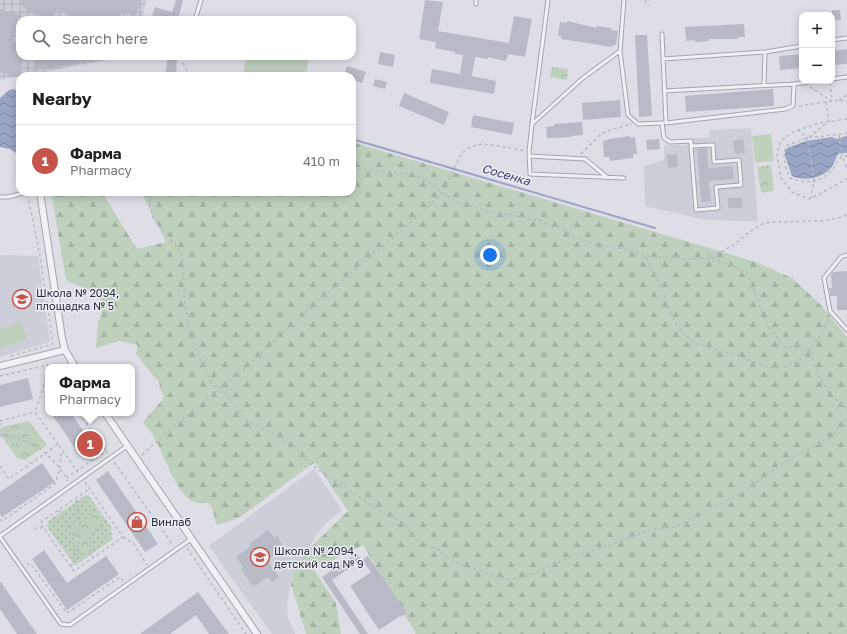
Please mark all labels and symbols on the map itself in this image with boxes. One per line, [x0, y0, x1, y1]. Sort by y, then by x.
water label: Сосенка [480, 160, 533, 189]
your location [480, 245, 500, 265]
place label: Школа № 2094, площадка № 5 [36, 286, 119, 312]
school or university icon: Школа № 2094, площадка № 5 [11, 288, 33, 310]
pin: 1 [77, 429, 103, 459]
shop icon: Винлаб [126, 511, 148, 533]
place label: Винлаб [151, 515, 191, 528]
place label: Школа № 2094, детский сад № 9 [274, 544, 364, 570]
school or university icon: Школа № 2094, детский сад № 9 [249, 546, 271, 568]

